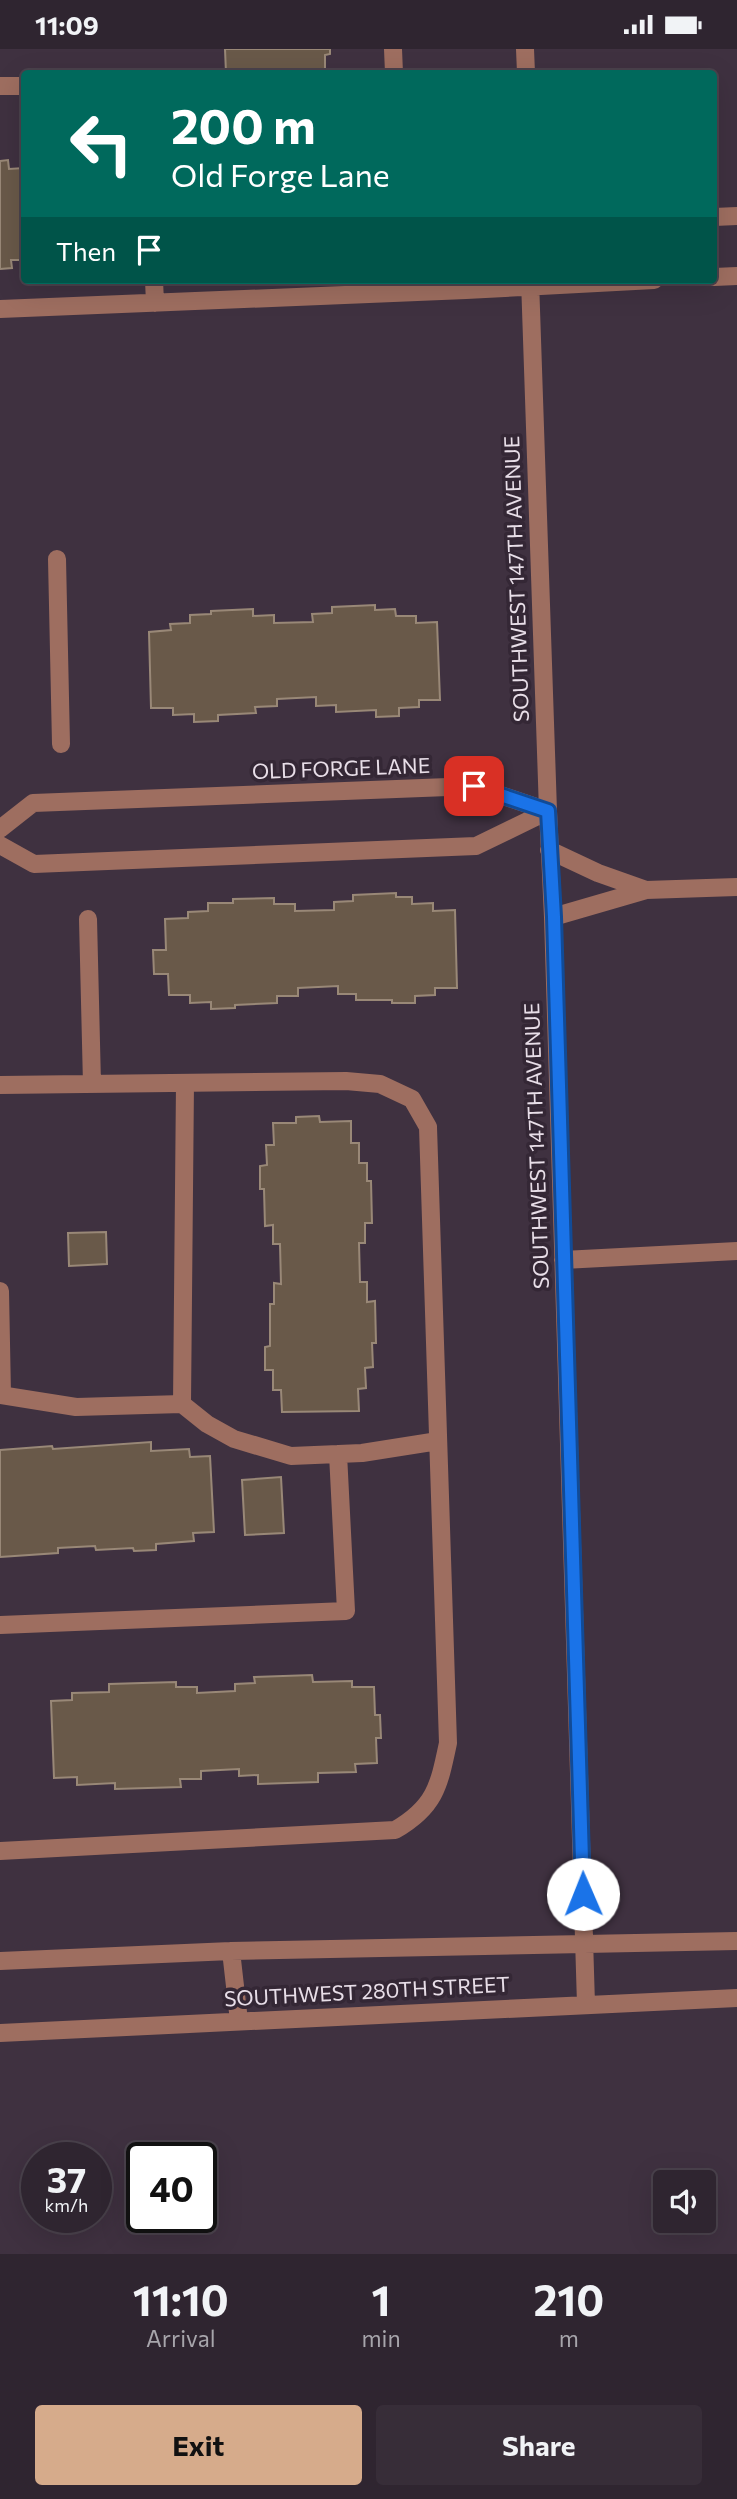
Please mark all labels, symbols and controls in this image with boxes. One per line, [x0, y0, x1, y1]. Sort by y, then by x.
text: 11:09 [35, 9, 99, 40]
text: 200 m [171, 94, 316, 154]
icon: left [56, 98, 147, 189]
text: Old Forge Lane [171, 154, 390, 194]
icon: arrive [130, 231, 168, 269]
text: Then [56, 235, 116, 266]
street label: SOUTHWEST 147TH AVENUE [498, 436, 533, 723]
street label: OLD FORGE LANE [251, 752, 430, 783]
pin [444, 756, 504, 816]
icon: arrive [455, 767, 493, 805]
street label: SOUTHWEST 147TH AVENUE [518, 1003, 553, 1290]
position arrow [546, 1857, 620, 1931]
street label: SOUTHWEST 280TH STREET [223, 1971, 510, 2010]
speed limit sign: 40 [126, 2142, 217, 2233]
text: 37 [47, 2157, 86, 2200]
map controls [653, 2170, 716, 2233]
button: sound [653, 2170, 716, 2233]
text: km/h [45, 2194, 88, 2216]
text: 11:10 [133, 2273, 229, 2325]
text: 1 [372, 2273, 391, 2325]
text: 210 [533, 2273, 604, 2325]
text: Arrival [146, 2324, 216, 2352]
text: min [362, 2324, 401, 2352]
text: m [559, 2324, 579, 2352]
button: Exit [35, 2405, 362, 2485]
button: Share [376, 2405, 702, 2485]

